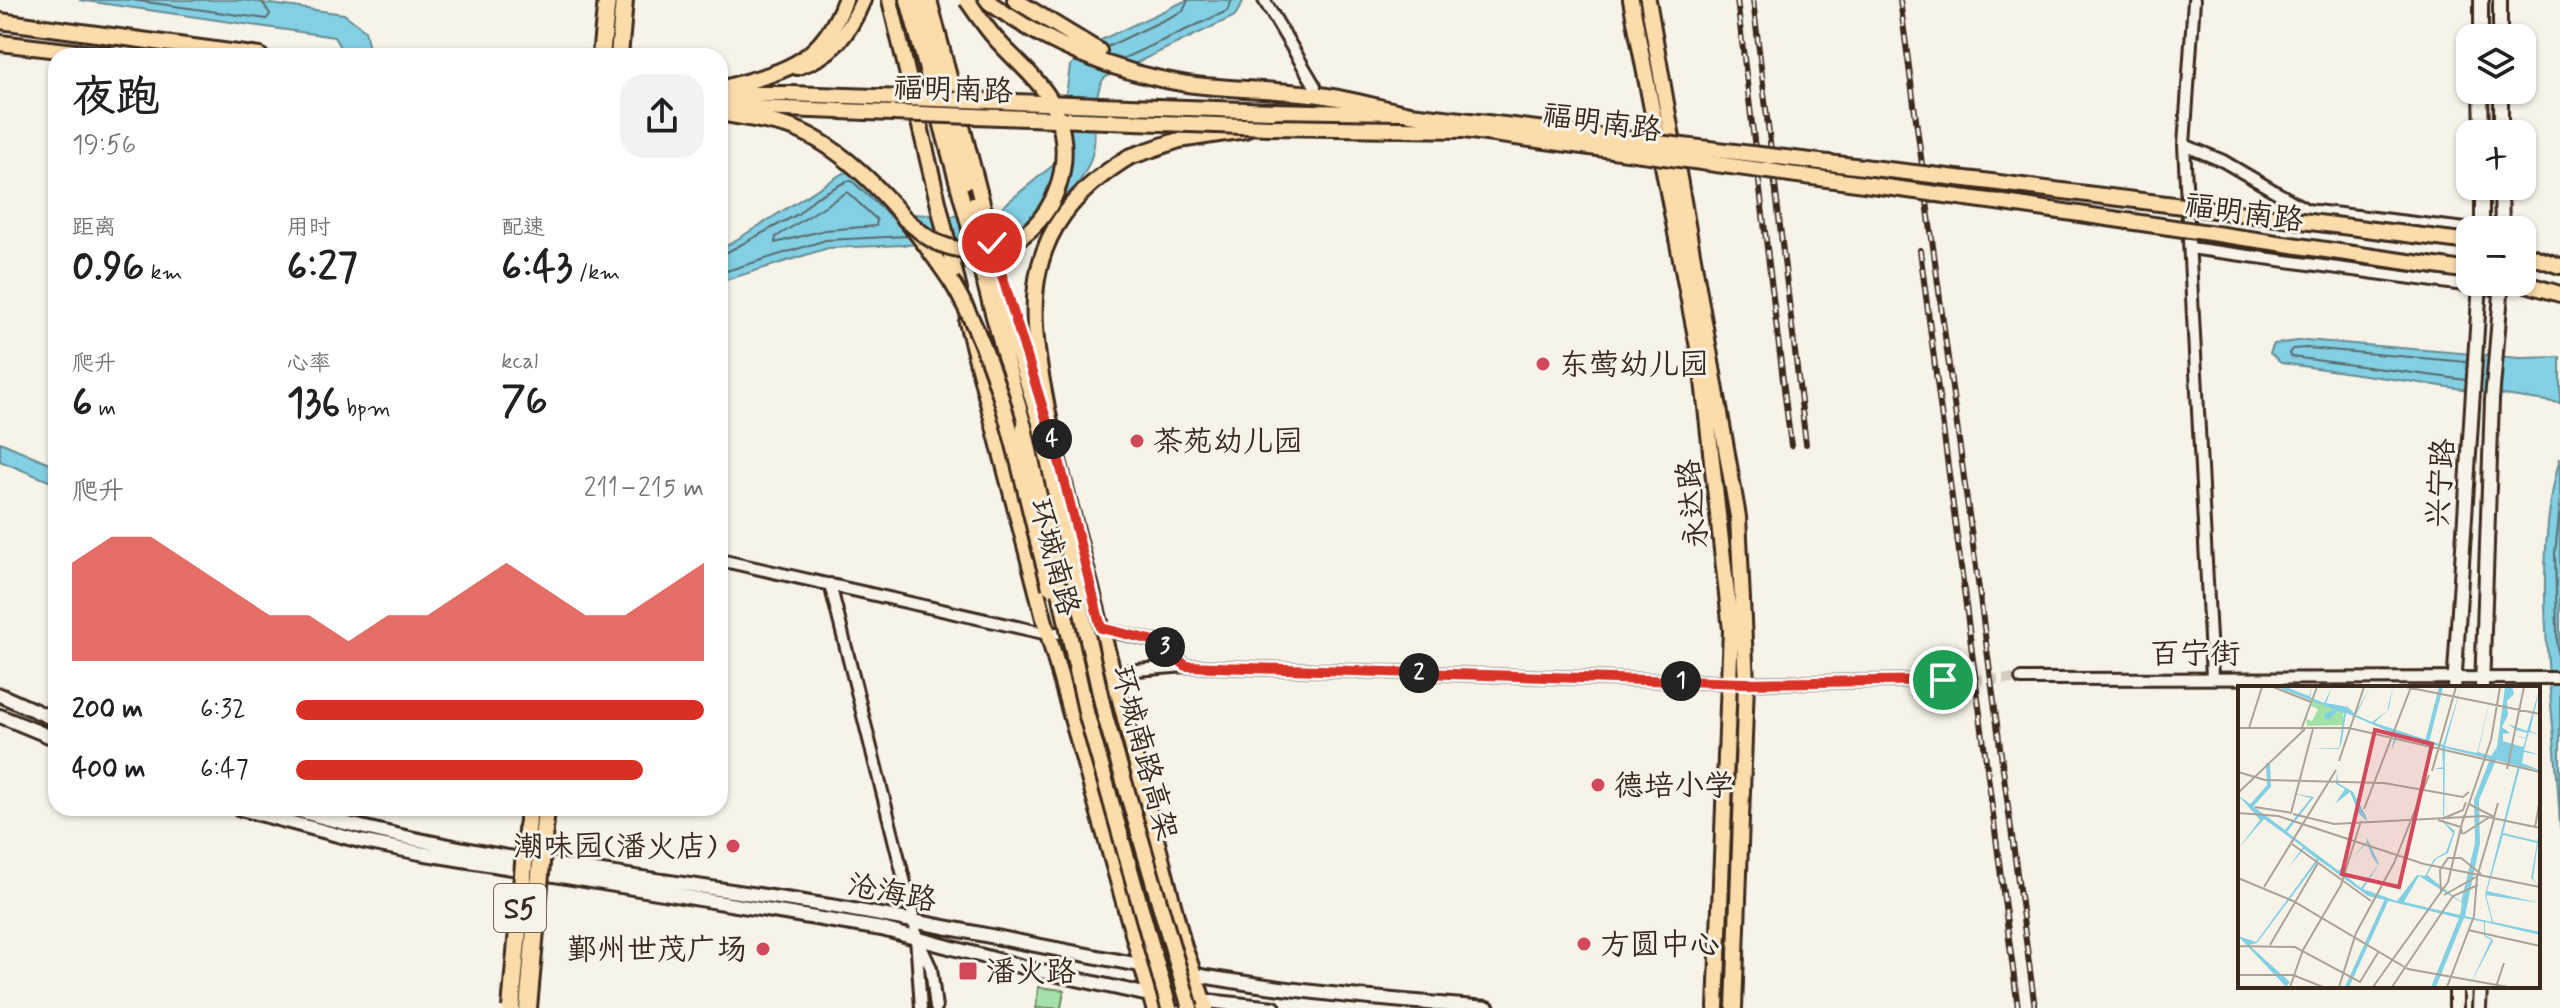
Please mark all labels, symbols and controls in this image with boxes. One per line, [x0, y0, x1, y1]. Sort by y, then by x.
map controls [2456, 24, 2536, 296]
button: layers [2456, 24, 2536, 104]
street label: 福明南路 [892, 69, 1014, 112]
text: 夜跑 [72, 70, 160, 128]
button: share [620, 74, 704, 158]
street label: 福明南路 [1540, 96, 1664, 151]
button: + [2456, 120, 2536, 200]
text: 19:56 [72, 129, 136, 163]
street label: 福明南路 [2182, 186, 2306, 241]
pin [958, 209, 1026, 277]
text: 距离 [72, 214, 116, 242]
text: 用时 [287, 214, 331, 242]
text: 配速 [501, 214, 545, 242]
button: − [2456, 216, 2536, 296]
icon: check [970, 221, 1014, 265]
text: 0.96 [72, 242, 144, 294]
text: 6:27 [287, 242, 358, 294]
text: 6:43 [501, 242, 573, 294]
text: km [144, 259, 183, 287]
text: /km [573, 259, 620, 287]
place label: 东莺幼儿园 [1559, 346, 1709, 385]
text: kcal [501, 348, 538, 376]
text: 爬升 [72, 350, 116, 378]
text: 心率 [287, 350, 331, 378]
marker: 东莺幼儿园 [1534, 355, 1552, 373]
text: 76 [501, 376, 548, 428]
text: 6 [72, 378, 92, 430]
text: 136 [287, 378, 340, 430]
text: m [92, 395, 116, 423]
text: bpm [340, 395, 391, 423]
pin: 4 [1032, 419, 1072, 459]
place label: 茶苑幼儿园 [1153, 423, 1303, 462]
text: 4 [1046, 425, 1058, 453]
marker: 茶苑幼儿园 [1128, 432, 1146, 450]
street label: 兴宁路 [2419, 437, 2464, 529]
street label: 永达路 [1669, 457, 1718, 551]
text: 211–215 m [584, 472, 704, 506]
text: 爬升 [72, 475, 124, 509]
street label: 环城南路 [1019, 494, 1088, 620]
pin: 3 [1145, 627, 1185, 667]
text: 3 [1160, 633, 1170, 661]
street label: 百宁街 [2150, 635, 2240, 674]
pin [1909, 646, 1977, 714]
pin: 2 [1399, 653, 1439, 693]
icon: arrive [1921, 658, 1965, 702]
text: 2 [1414, 659, 1424, 687]
street label: 环城南路高架 [1101, 661, 1186, 845]
pin: 1 [1661, 661, 1701, 701]
text: 1 [1676, 667, 1686, 695]
inset map [2238, 686, 2540, 988]
text: 200 m [72, 693, 143, 727]
text: 6:32 [200, 693, 246, 727]
text: 400 m [72, 753, 145, 787]
text: 6:47 [200, 753, 248, 787]
place label: 德培小学 [1614, 767, 1734, 806]
marker: 德培小学 [1589, 776, 1607, 794]
place label: 潮味园(潘火店) [513, 828, 717, 867]
marker: 潮味园(潘火店) [724, 837, 742, 855]
street label: 沧海路 [844, 866, 940, 921]
road number: S5 [494, 884, 546, 932]
place label: 方圆中心 [1600, 926, 1720, 965]
place label: 鄞州世茂广场 [567, 931, 747, 970]
marker: 方圆中心 [1575, 935, 1593, 953]
marker: 鄞州世茂广场 [754, 940, 772, 958]
place label: 潘火路 [986, 953, 1076, 992]
marker: 潘火路 [957, 960, 979, 982]

